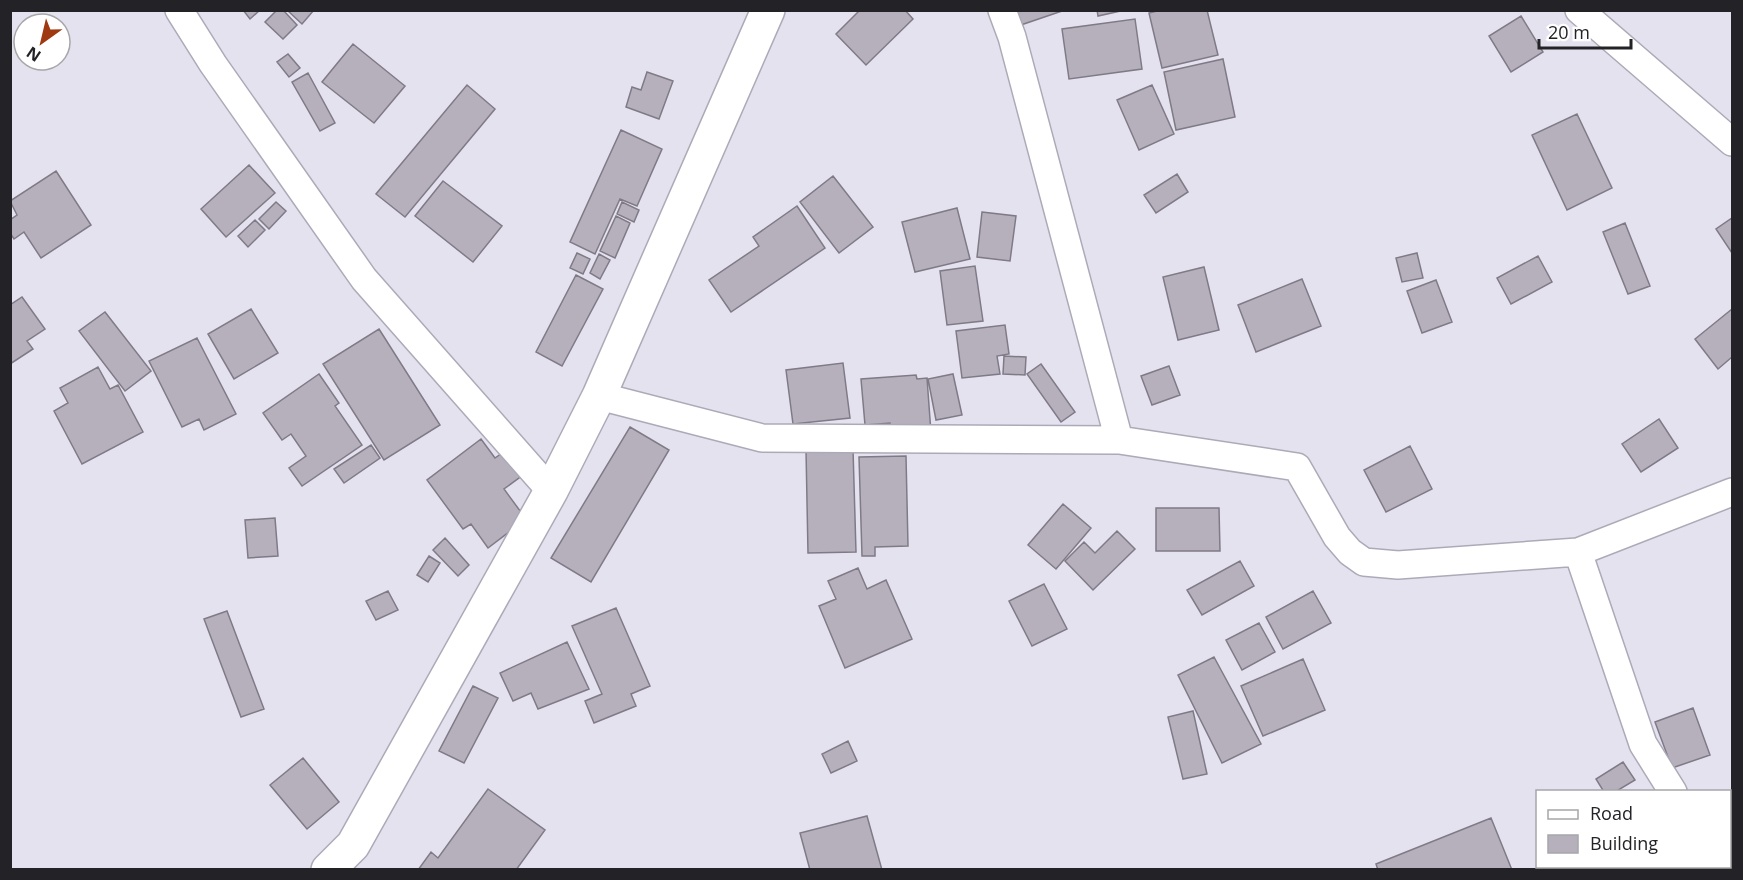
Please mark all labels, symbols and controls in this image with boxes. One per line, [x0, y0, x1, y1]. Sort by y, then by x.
north arrow [12, 12, 72, 72]
scale bar [1539, 12, 1630, 50]
text: 20 m [1548, 20, 1590, 44]
text: N [22, 42, 45, 67]
legend [1536, 790, 1731, 868]
text: Road [1590, 801, 1633, 825]
text: Building [1590, 831, 1658, 855]

